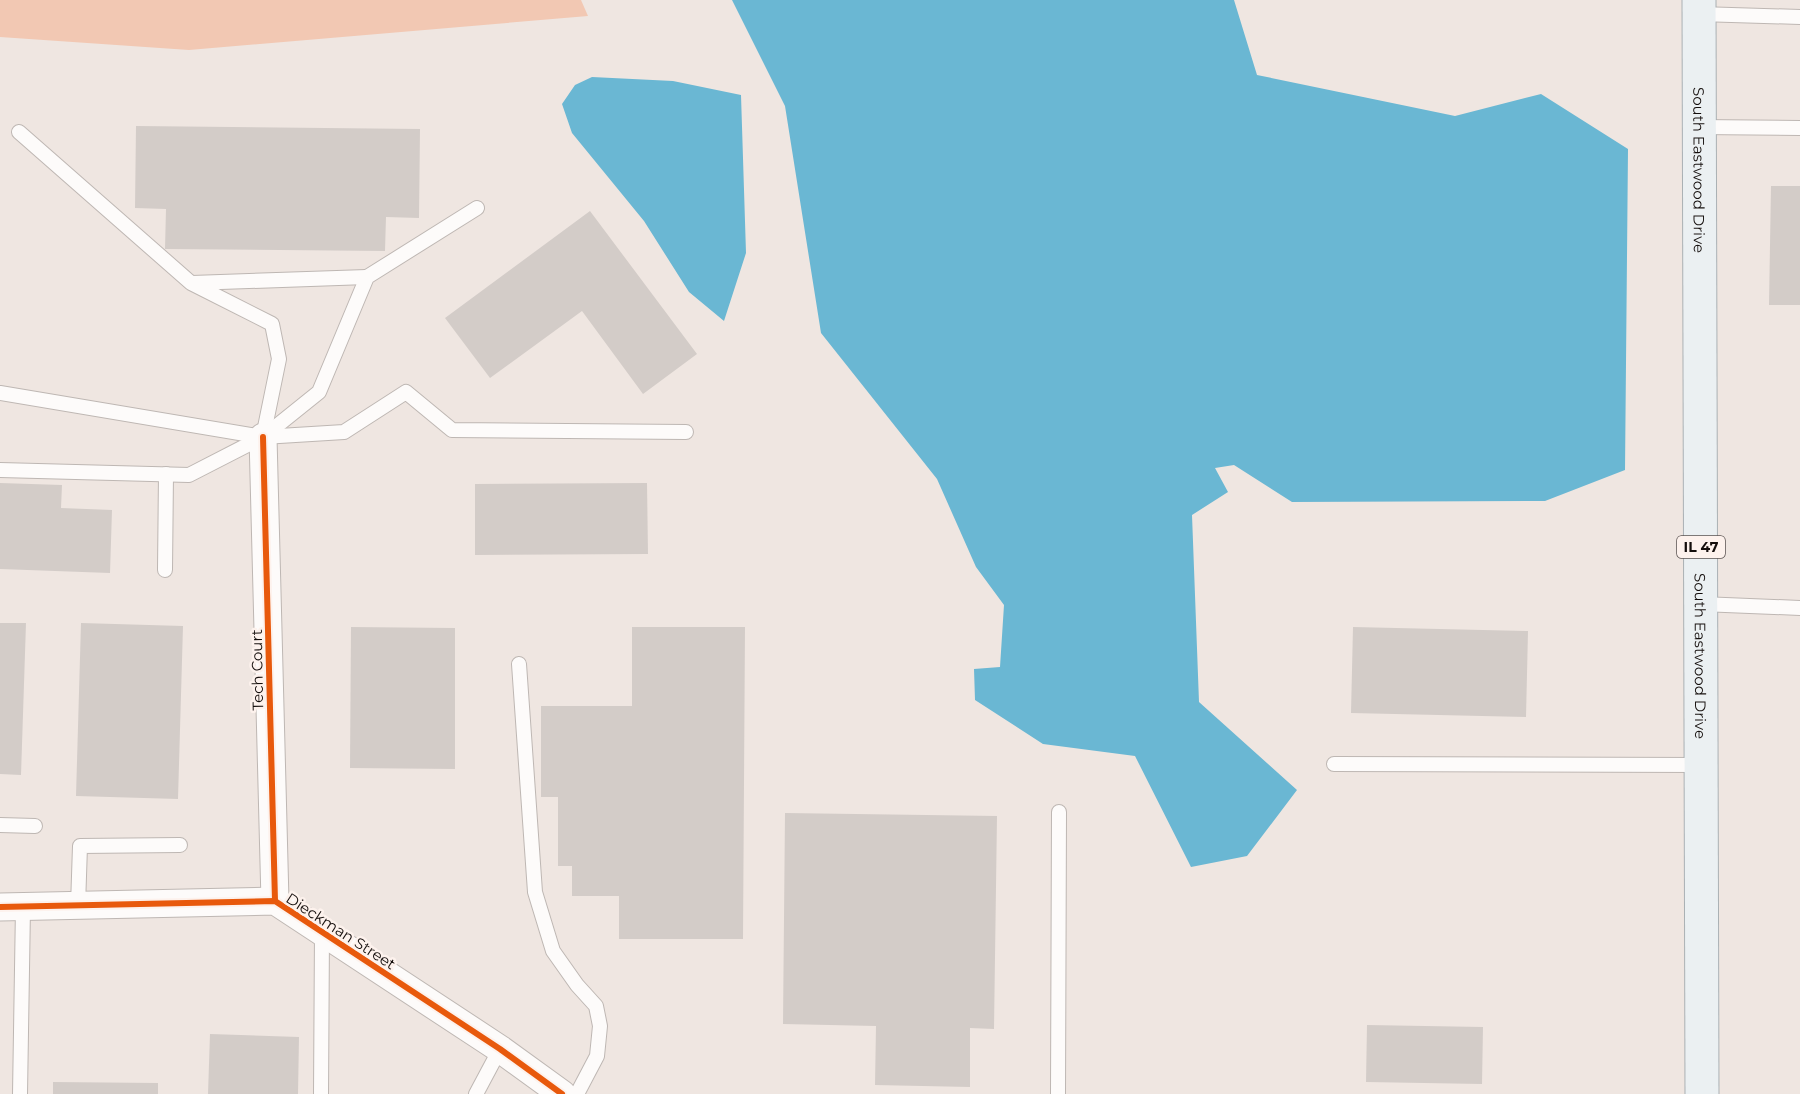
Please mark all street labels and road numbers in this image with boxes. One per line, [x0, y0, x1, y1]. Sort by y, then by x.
street label: South Eastwood Drive [1690, 87, 1709, 253]
road number: IL 47 [1677, 536, 1725, 558]
street label: South Eastwood Drive [1691, 573, 1711, 739]
street label: Tech Court [247, 629, 267, 711]
street label: Dieckman Street [283, 888, 399, 974]

